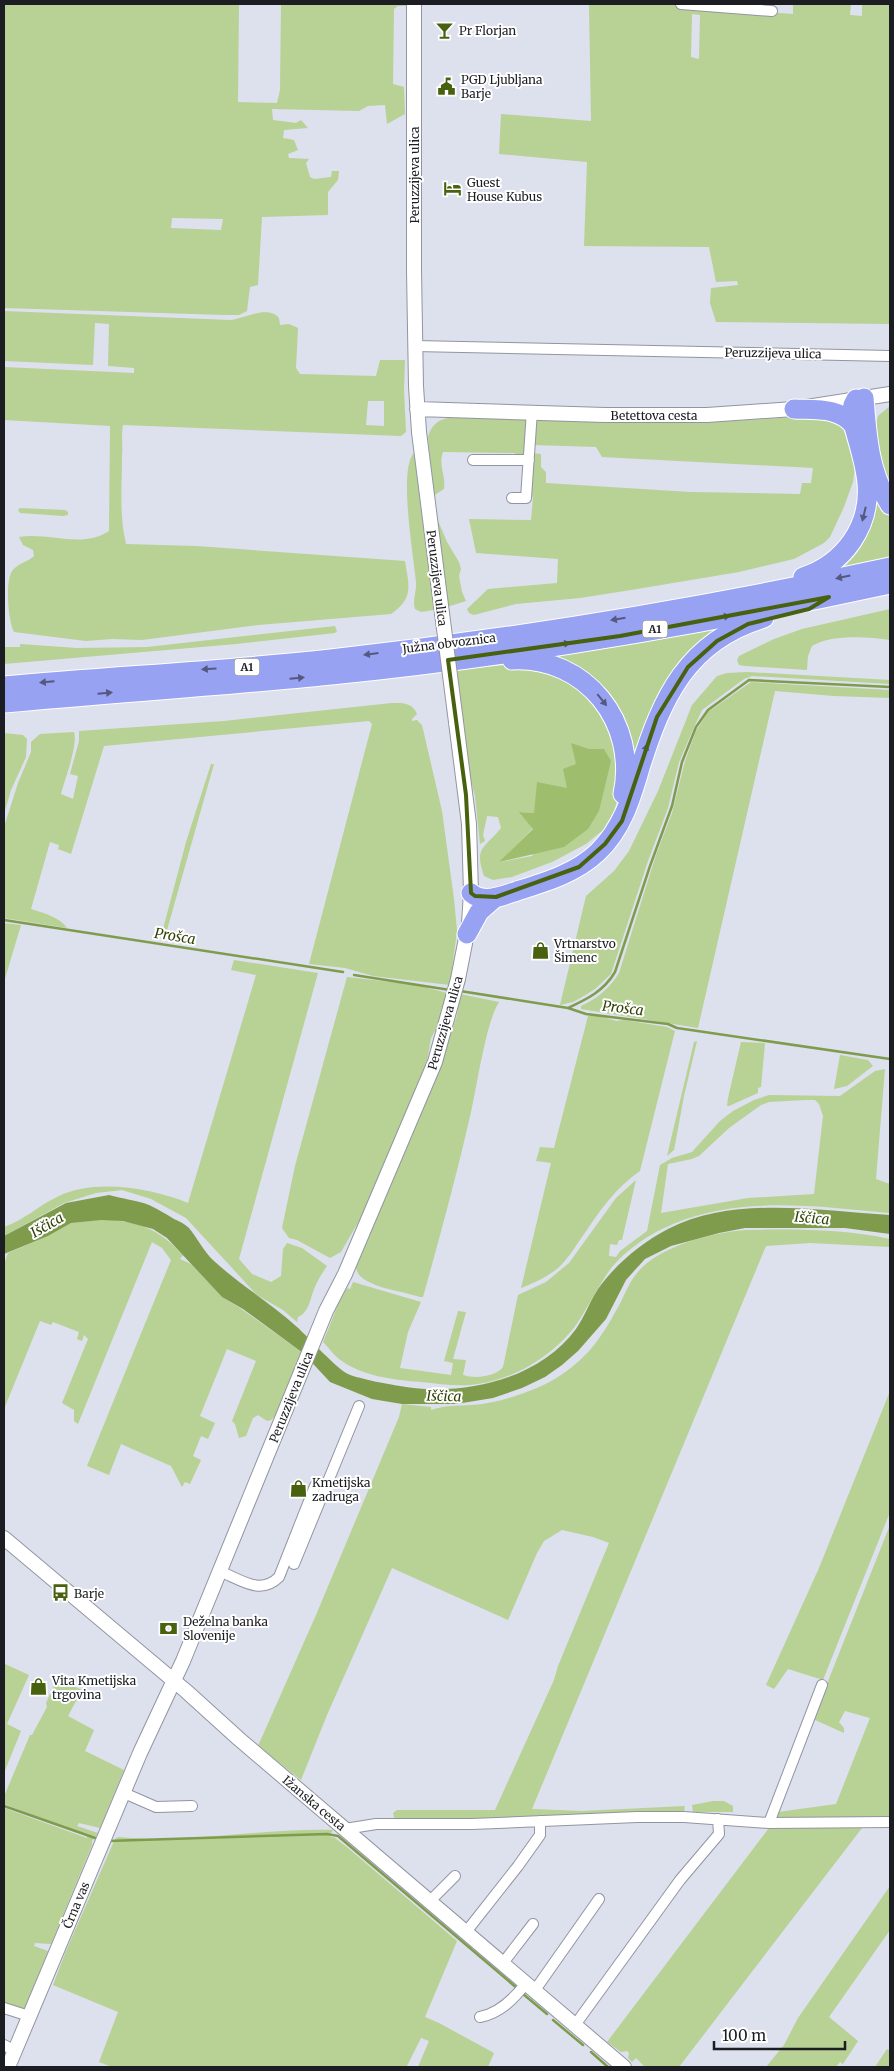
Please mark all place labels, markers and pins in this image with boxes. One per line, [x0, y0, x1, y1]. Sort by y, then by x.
bar icon: Pr Florjan [435, 20, 455, 40]
place label: Pr Florjan [459, 23, 516, 38]
place label: PGD Ljubljana Barje [461, 72, 543, 101]
public building icon: PGD Ljubljana Barje [437, 76, 457, 96]
place label: Guest House Kubus [467, 175, 542, 204]
hotel icon: Guest House Kubus [443, 179, 463, 199]
place label: Vrtnarstvo Šimenc [553, 936, 616, 965]
shop icon: Vrtnarstvo Šimenc [530, 940, 550, 960]
place label: Kmetijska zadruga [312, 1475, 371, 1504]
shop icon: Kmetijska zadruga [288, 1479, 308, 1499]
bus stop icon: Barje [50, 1583, 70, 1603]
place label: Barje [74, 1586, 104, 1601]
place label: Deželna banka Slovenije [183, 1614, 269, 1643]
bank icon: Deželna banka Slovenije [159, 1618, 179, 1638]
place label: Vita Kmetijska trgovina [51, 1673, 137, 1702]
shop icon: Vita Kmetijska trgovina [28, 1677, 48, 1697]

